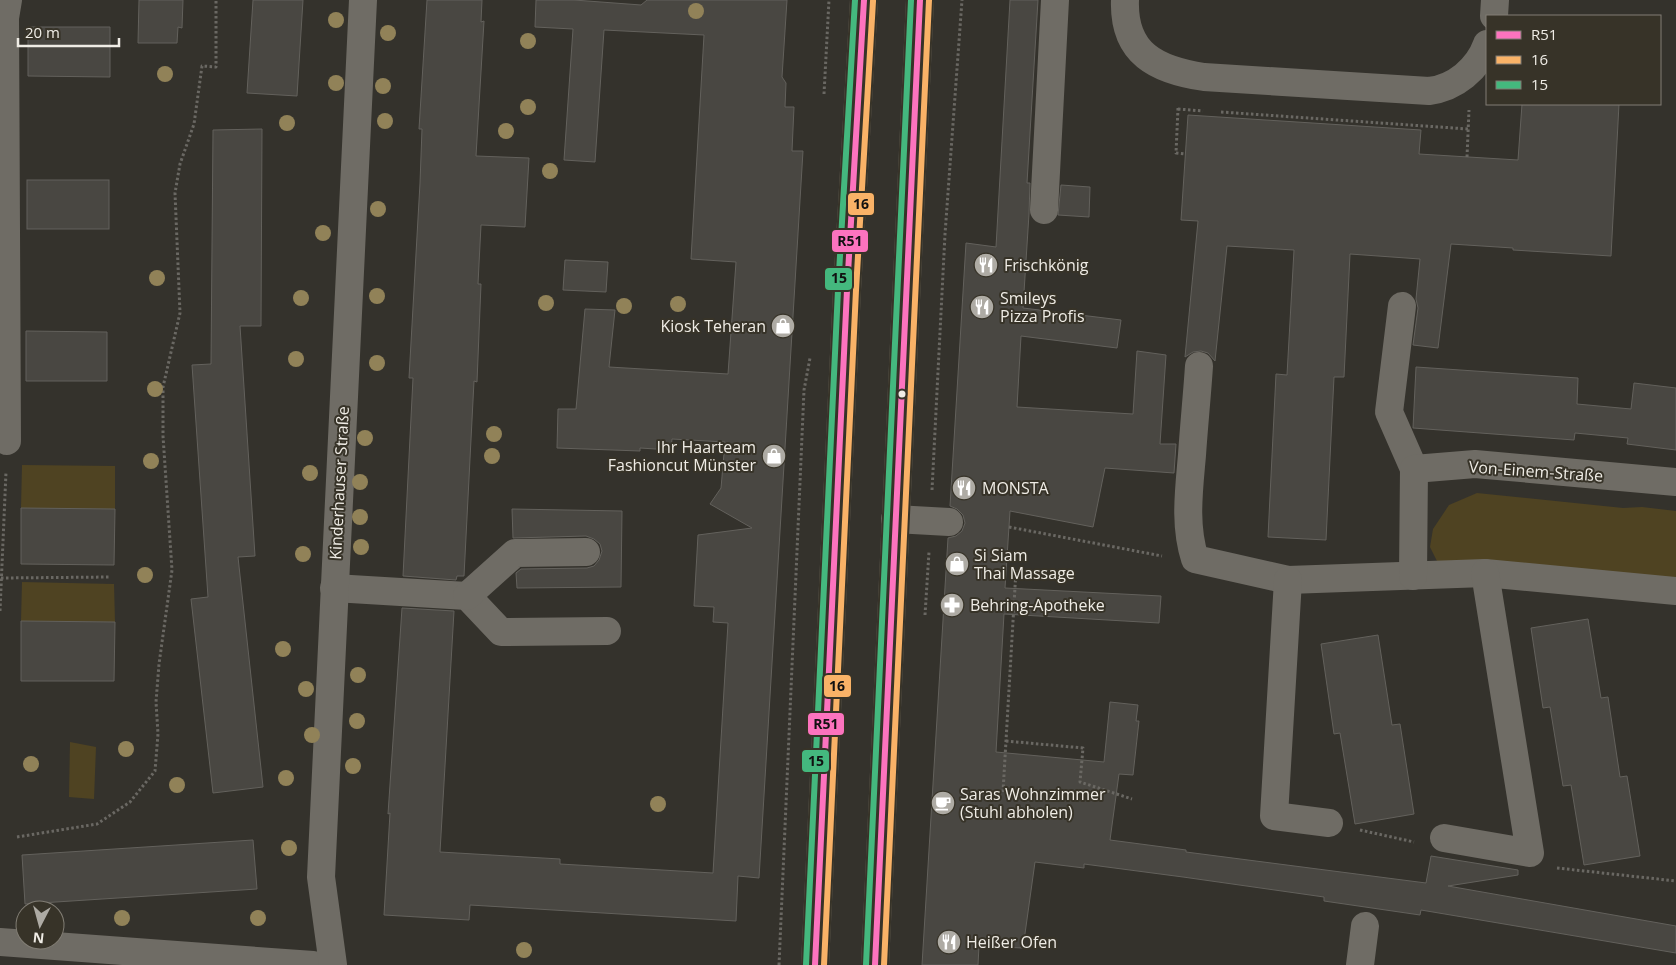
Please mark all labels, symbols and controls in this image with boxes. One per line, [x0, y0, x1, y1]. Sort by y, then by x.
scale bar [18, 15, 119, 47]
legend [1486, 15, 1661, 105]
text: 20 m [25, 22, 60, 42]
text: R51 [1531, 24, 1557, 44]
text: 16 [1531, 49, 1548, 69]
text: 15 [1531, 74, 1548, 94]
line badge: 16 [847, 192, 875, 216]
text: 16 [853, 194, 869, 213]
line badge: R51 [831, 229, 869, 253]
text: R51 [837, 231, 863, 250]
restaurant icon: Frischkönig [973, 252, 999, 278]
place label: Frischkönig [1004, 254, 1089, 276]
line badge: 15 [824, 267, 853, 291]
text: 15 [831, 268, 847, 287]
place label: Smileys Pizza Profis [1000, 287, 1085, 327]
restaurant icon: Smileys Pizza Profis [969, 294, 995, 320]
shop icon: Kiosk Teheran [770, 313, 796, 339]
place label: Kiosk Teheran [661, 315, 766, 337]
unlabelled marker [897, 389, 907, 399]
street label: Kinderhauser Straße [324, 406, 354, 560]
place label: Ihr Haarteam Fashioncut Münster [608, 436, 756, 476]
shop icon: Ihr Haarteam Fashioncut Münster [761, 443, 787, 469]
street label: Von-Einem-Straße [1468, 455, 1604, 487]
restaurant icon: MONSTA [951, 475, 977, 501]
place label: MONSTA [982, 477, 1049, 499]
place label: Si Siam Thai Massage [974, 544, 1075, 584]
shop icon: Si Siam Thai Massage [944, 551, 970, 577]
pharmacy icon: Behring-Apotheke [939, 592, 965, 618]
place label: Behring-Apotheke [970, 594, 1105, 616]
line badge: 16 [823, 674, 852, 698]
text: 16 [829, 676, 845, 695]
line badge: R51 [807, 712, 845, 736]
text: R51 [813, 714, 839, 733]
line badge: 15 [801, 749, 830, 773]
text: 15 [808, 751, 824, 770]
place label: Saras Wohnzimmer (Stuhl abholen) [960, 783, 1106, 823]
cafe icon: Saras Wohnzimmer (Stuhl abholen) [930, 790, 956, 816]
north arrow [15, 900, 65, 950]
text: N [32, 928, 45, 948]
restaurant icon: Heißer Ofen [936, 929, 962, 955]
place label: Heißer Ofen [966, 931, 1057, 953]

